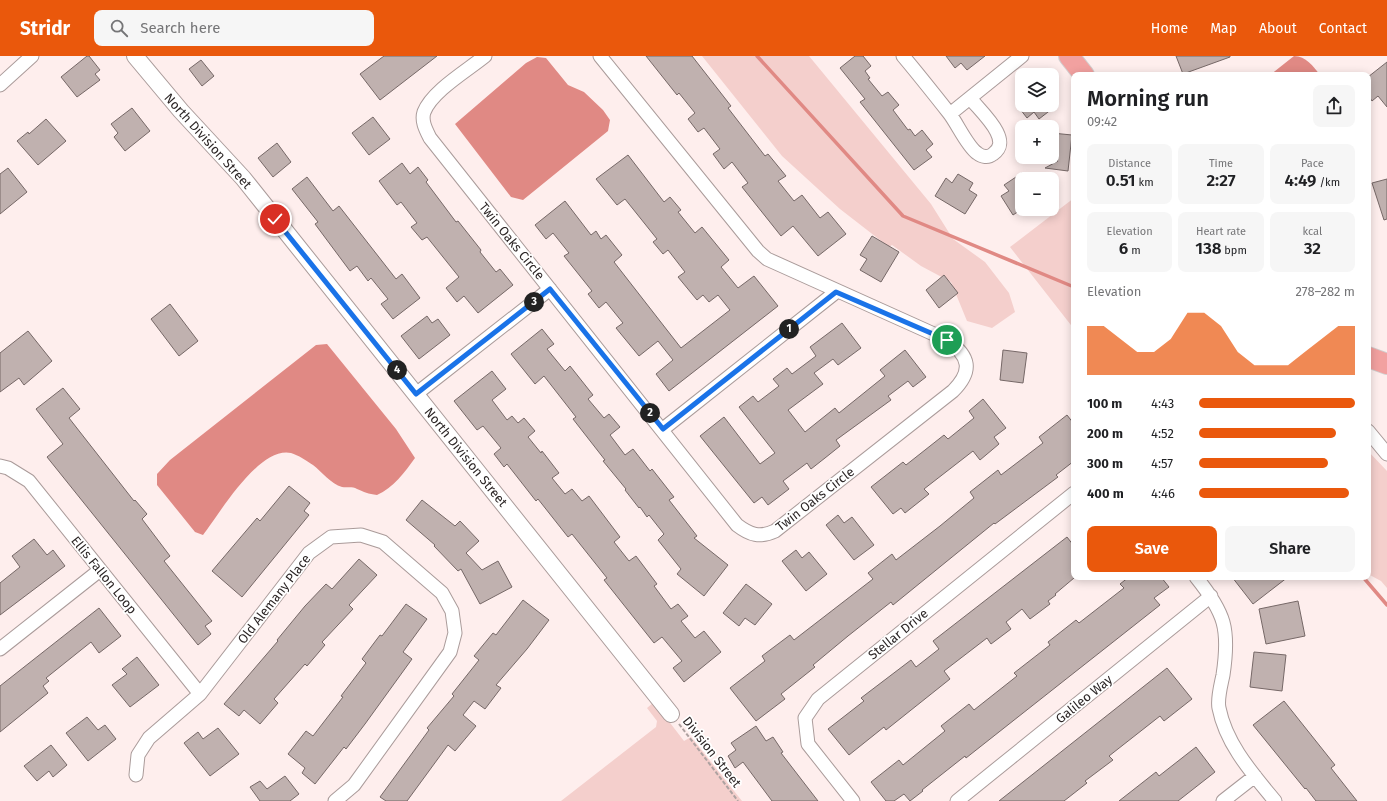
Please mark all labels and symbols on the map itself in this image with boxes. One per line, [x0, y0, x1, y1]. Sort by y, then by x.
street label: North Division Street [161, 90, 255, 192]
street label: Twin Oaks Circle [476, 199, 548, 283]
pin [258, 202, 292, 236]
pin: 3 [524, 292, 544, 312]
pin: 1 [779, 319, 799, 339]
pin [930, 323, 964, 357]
pin: 4 [387, 360, 407, 380]
pin: 2 [640, 403, 660, 423]
street label: North Division Street [421, 404, 511, 510]
street label: Twin Oaks Circle [773, 464, 857, 534]
street label: Ellis Fallon Loop [68, 533, 140, 617]
street label: Old Alemany Place [235, 551, 313, 647]
street label: Stellar Drive [865, 605, 931, 663]
street label: Galileo Way [1053, 671, 1116, 726]
street label: Division Street [680, 714, 744, 791]

